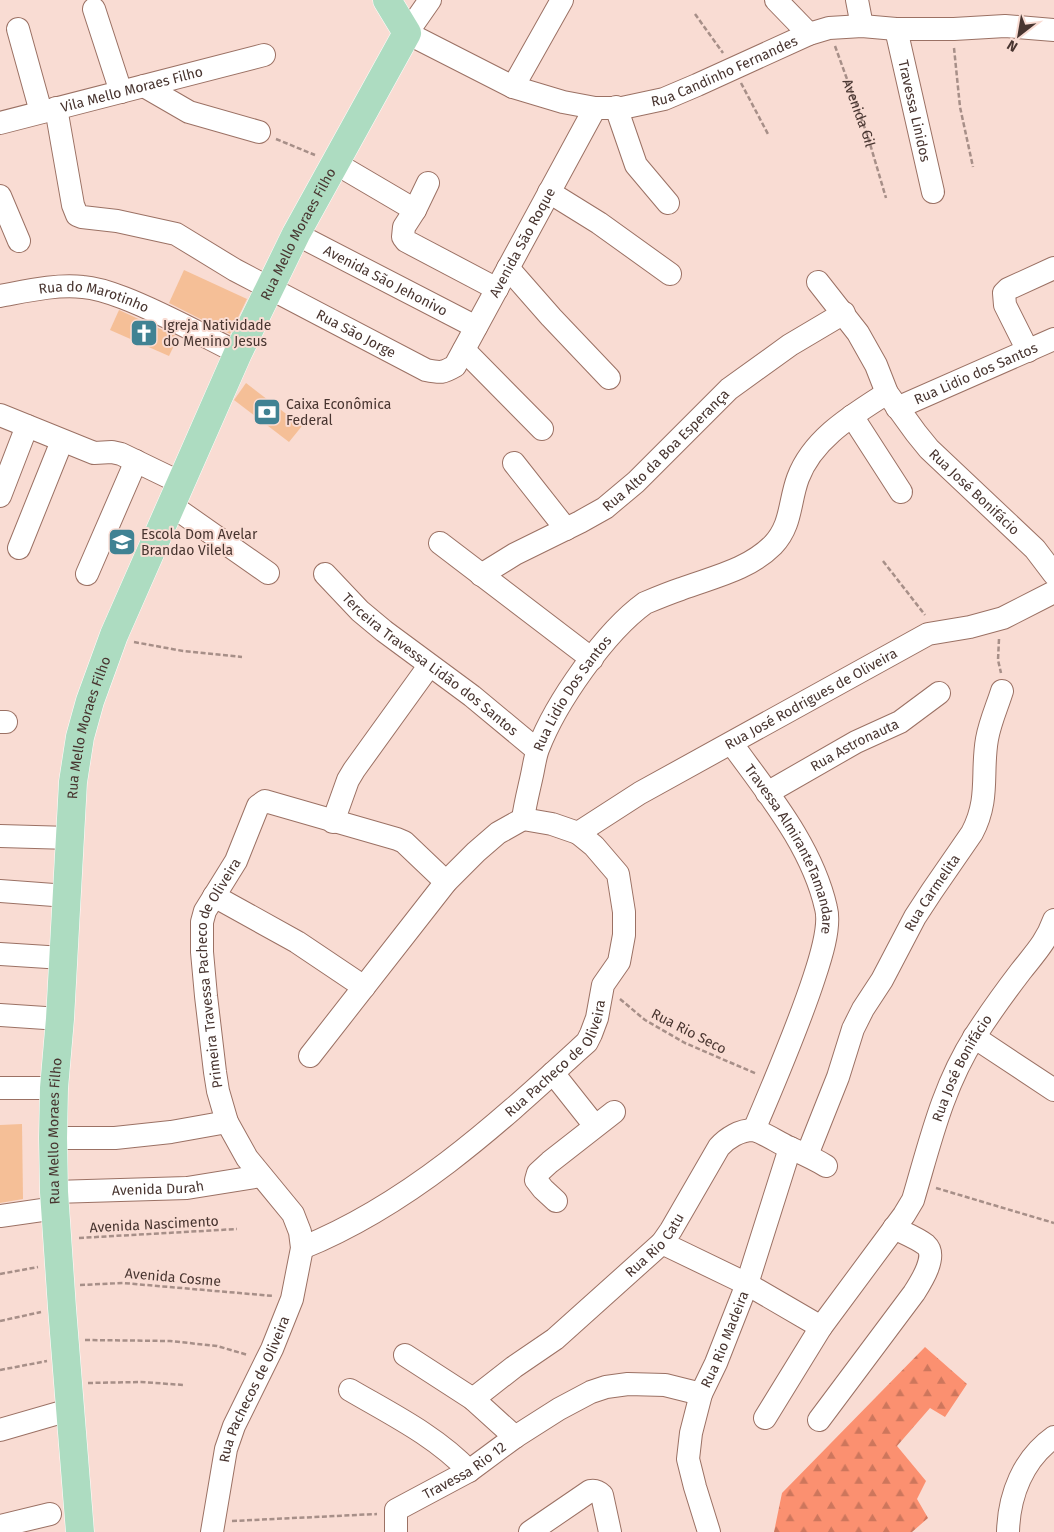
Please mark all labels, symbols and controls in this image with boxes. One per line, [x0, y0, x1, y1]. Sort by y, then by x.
north arrow [994, 10, 1044, 60]
street label: Rua Candinho Fernandes [650, 32, 801, 111]
text: N [1004, 36, 1021, 55]
street label: Travessa Linidos [894, 58, 934, 164]
street label: Vila Mello Moraes Filho [59, 63, 205, 116]
street label: Avenida Gil [839, 76, 878, 149]
street label: Rua Mello Moraes Filho [257, 165, 340, 303]
street label: Avenida São Roque [486, 185, 559, 300]
street label: Avenida São Jehonivo [321, 242, 450, 320]
street label: Rua do Marotinho [37, 278, 152, 316]
street label: Rua São Jorge [313, 306, 399, 362]
place label: Igreja Natividade do Menino Jesus [163, 317, 271, 350]
church icon: Igreja Natividade do Menino Jesus [129, 318, 159, 348]
street label: Rua Lidio dos Santos [912, 339, 1041, 408]
street label: Rua Alto da Boa Esperança [599, 386, 733, 515]
place label: Caixa Econômica Federal [286, 396, 391, 429]
bank icon: Caixa Econômica Federal [252, 397, 282, 427]
street label: Rua José Bonifácio [925, 445, 1023, 539]
place label: Escola Dom Avelar Brandao Vilela [141, 526, 258, 559]
school or university icon: Escola Dom Avelar Brandao Vilela [107, 527, 137, 557]
street label: Terceira Travessa Lidão dos Santos [338, 590, 522, 740]
street label: Rua Lidio Dos Santos [530, 632, 616, 754]
street label: Rua José Rodrigues de Oliveira [722, 645, 900, 753]
street label: Rua Mello Moraes Filho [64, 654, 115, 800]
street label: Rua Astronauta [808, 716, 902, 775]
street label: Travessa AlmiranteTamandare [741, 761, 835, 935]
street label: Rua Carmelita [901, 851, 964, 934]
street label: Primeira Travessa Pacheco de Oliveira [194, 855, 245, 1089]
street label: Rua Pacheco de Oliveira [502, 998, 609, 1121]
street label: Rua Rio Seco [648, 1005, 729, 1058]
street label: Rua José Bonifácio [929, 1011, 996, 1124]
street label: Rua Mello Moraes Filho [45, 1057, 66, 1205]
street label: Avenida Durah [112, 1177, 205, 1199]
street label: Rua Rio Catu [622, 1210, 688, 1281]
street label: Avenida Nascimento [89, 1213, 219, 1236]
street label: Avenida Cosme [124, 1265, 222, 1290]
street label: Rua Rio Madeira [697, 1289, 752, 1391]
street label: Rua Pachecos de Oliveira [216, 1313, 293, 1464]
street label: Travessa Rio 12 [420, 1438, 510, 1503]

